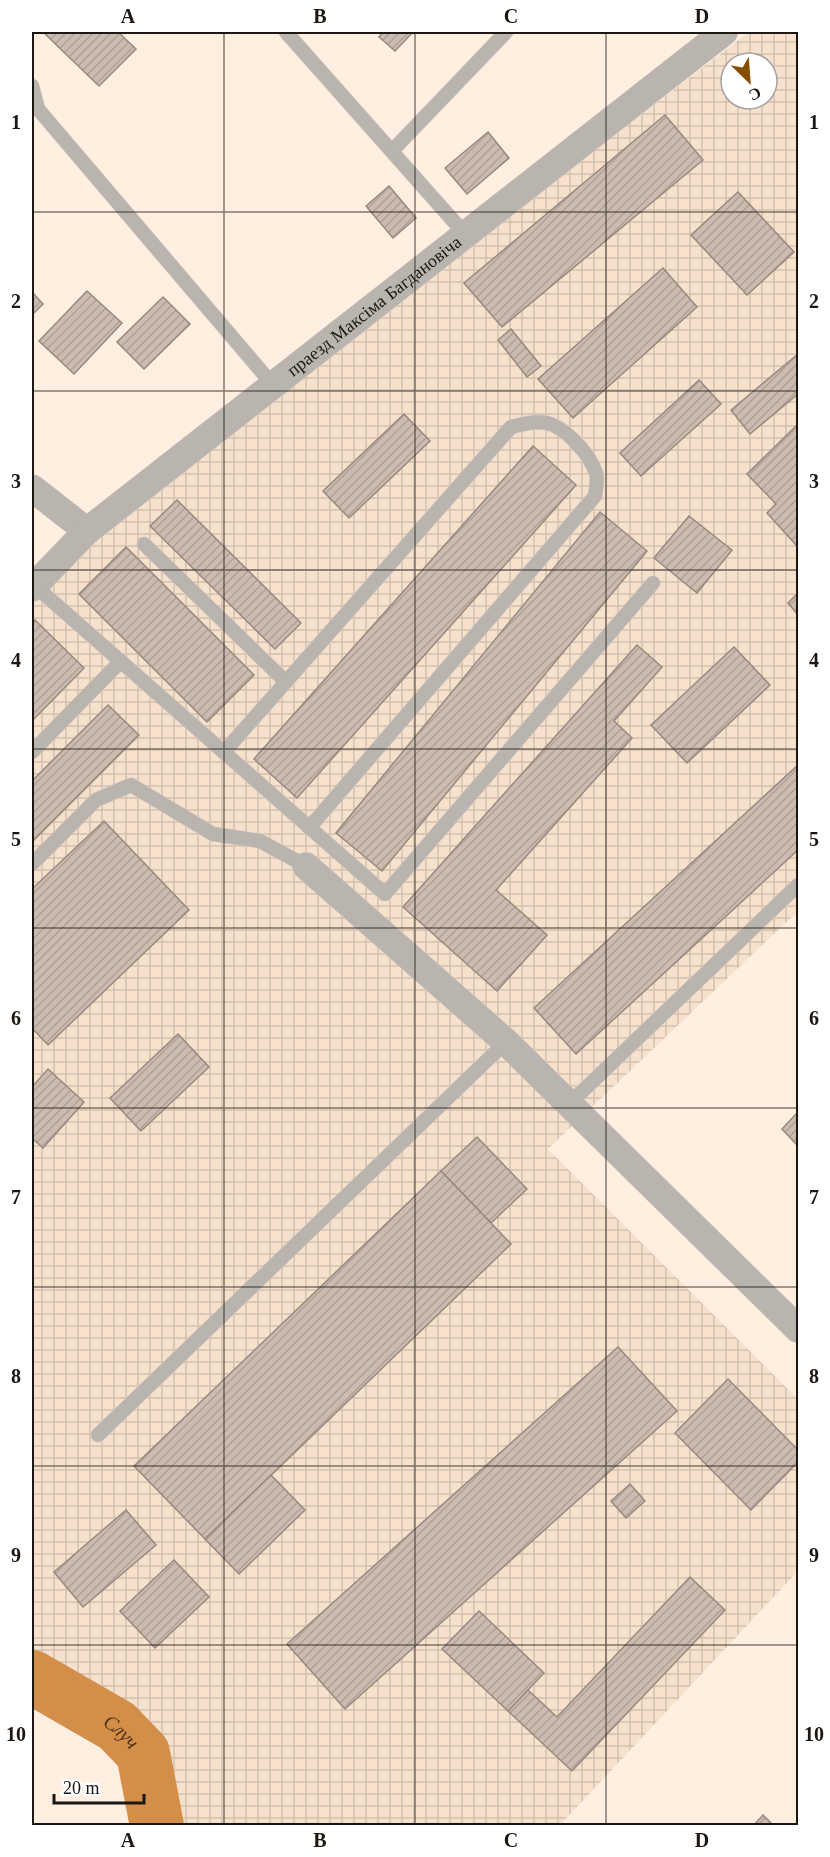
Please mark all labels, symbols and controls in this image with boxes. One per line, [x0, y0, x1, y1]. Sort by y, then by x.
text: A [121, 5, 136, 27]
text: B [313, 5, 327, 27]
text: C [504, 5, 518, 27]
text: D [695, 5, 709, 27]
north arrow [719, 51, 779, 111]
text: С [746, 84, 764, 104]
text: 1 [11, 111, 21, 133]
text: 1 [809, 111, 819, 133]
street label: праезд Максіма Багдановіча [283, 232, 465, 380]
text: 2 [11, 290, 21, 312]
text: 2 [809, 290, 819, 312]
text: 3 [11, 470, 21, 492]
text: 3 [809, 470, 819, 492]
text: 4 [11, 649, 21, 671]
text: 4 [809, 649, 819, 671]
text: 5 [11, 828, 21, 850]
text: 5 [809, 828, 819, 850]
text: 6 [11, 1007, 21, 1029]
text: 6 [809, 1007, 819, 1029]
text: 7 [11, 1186, 21, 1208]
text: 7 [809, 1186, 819, 1208]
text: 8 [11, 1365, 21, 1387]
text: 8 [809, 1365, 819, 1387]
text: 9 [11, 1544, 21, 1566]
text: 9 [809, 1544, 819, 1566]
water label: Случ [100, 1710, 144, 1753]
text: 10 [6, 1723, 26, 1745]
text: 10 [804, 1723, 824, 1745]
scale bar [54, 1767, 144, 1805]
text: 20 m [63, 1778, 100, 1798]
text: A [121, 1829, 136, 1851]
text: B [313, 1829, 327, 1851]
text: C [504, 1829, 518, 1851]
text: D [695, 1829, 709, 1851]

